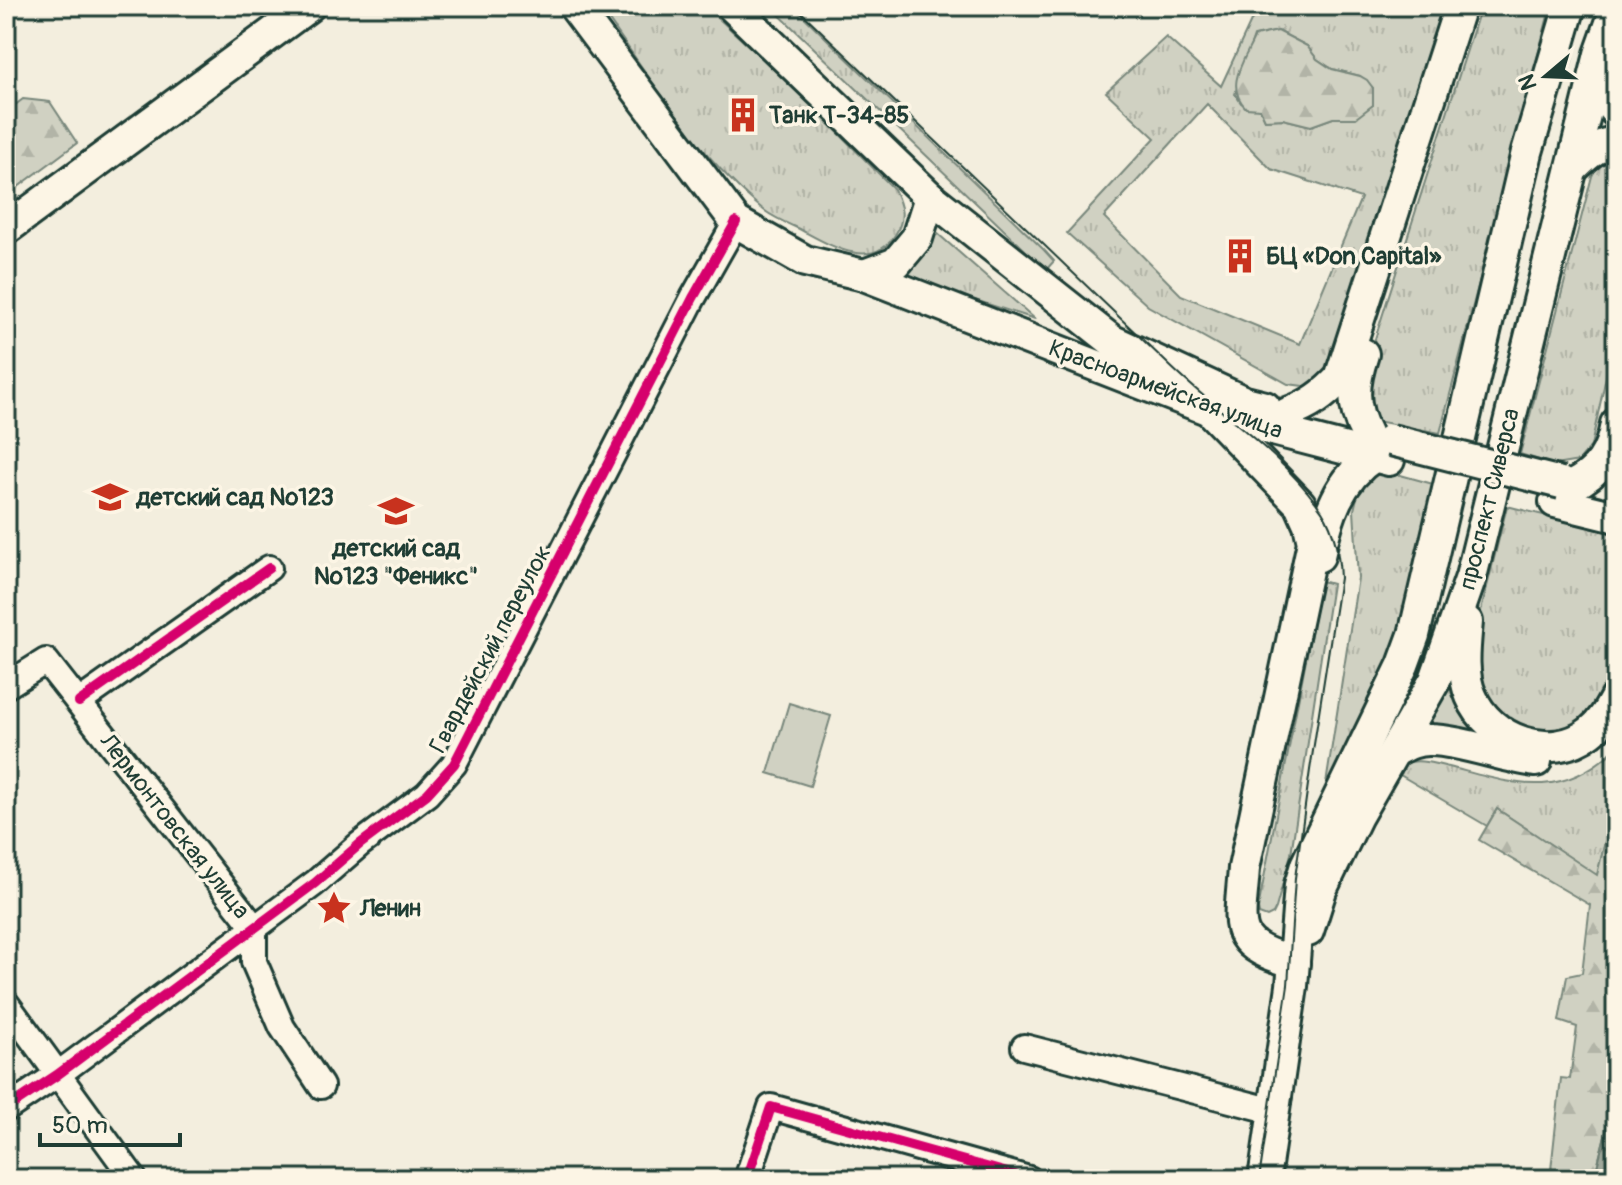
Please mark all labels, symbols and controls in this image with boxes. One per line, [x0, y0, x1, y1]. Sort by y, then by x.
north arrow [1506, 36, 1586, 116]
text: N [1512, 70, 1544, 94]
building icon: Танк Т-34-85 [724, 96, 762, 134]
place label: Танк Т-34-85 [768, 101, 909, 130]
building icon: БЦ «Don Capital» [1221, 237, 1259, 275]
place label: БЦ «Don Capital» [1266, 242, 1442, 271]
street label: Красноармейская улица [1045, 334, 1287, 445]
street label: проспект Сиверса [1453, 405, 1526, 593]
school or university icon: детский сад №123 [91, 478, 129, 516]
place label: детский сад №123 [135, 483, 334, 512]
school or university icon: детский сад №123 "Феникс" [377, 492, 415, 530]
place label: детский сад №123 "Феникс" [314, 534, 478, 591]
street label: Гвардейский переулок [423, 540, 557, 758]
street label: Лермонтовская улица [93, 727, 256, 925]
place icon: Ленин [315, 889, 353, 927]
place label: Ленин [359, 894, 421, 923]
scale bar [40, 1097, 180, 1147]
text: 50 m [52, 1111, 108, 1140]

